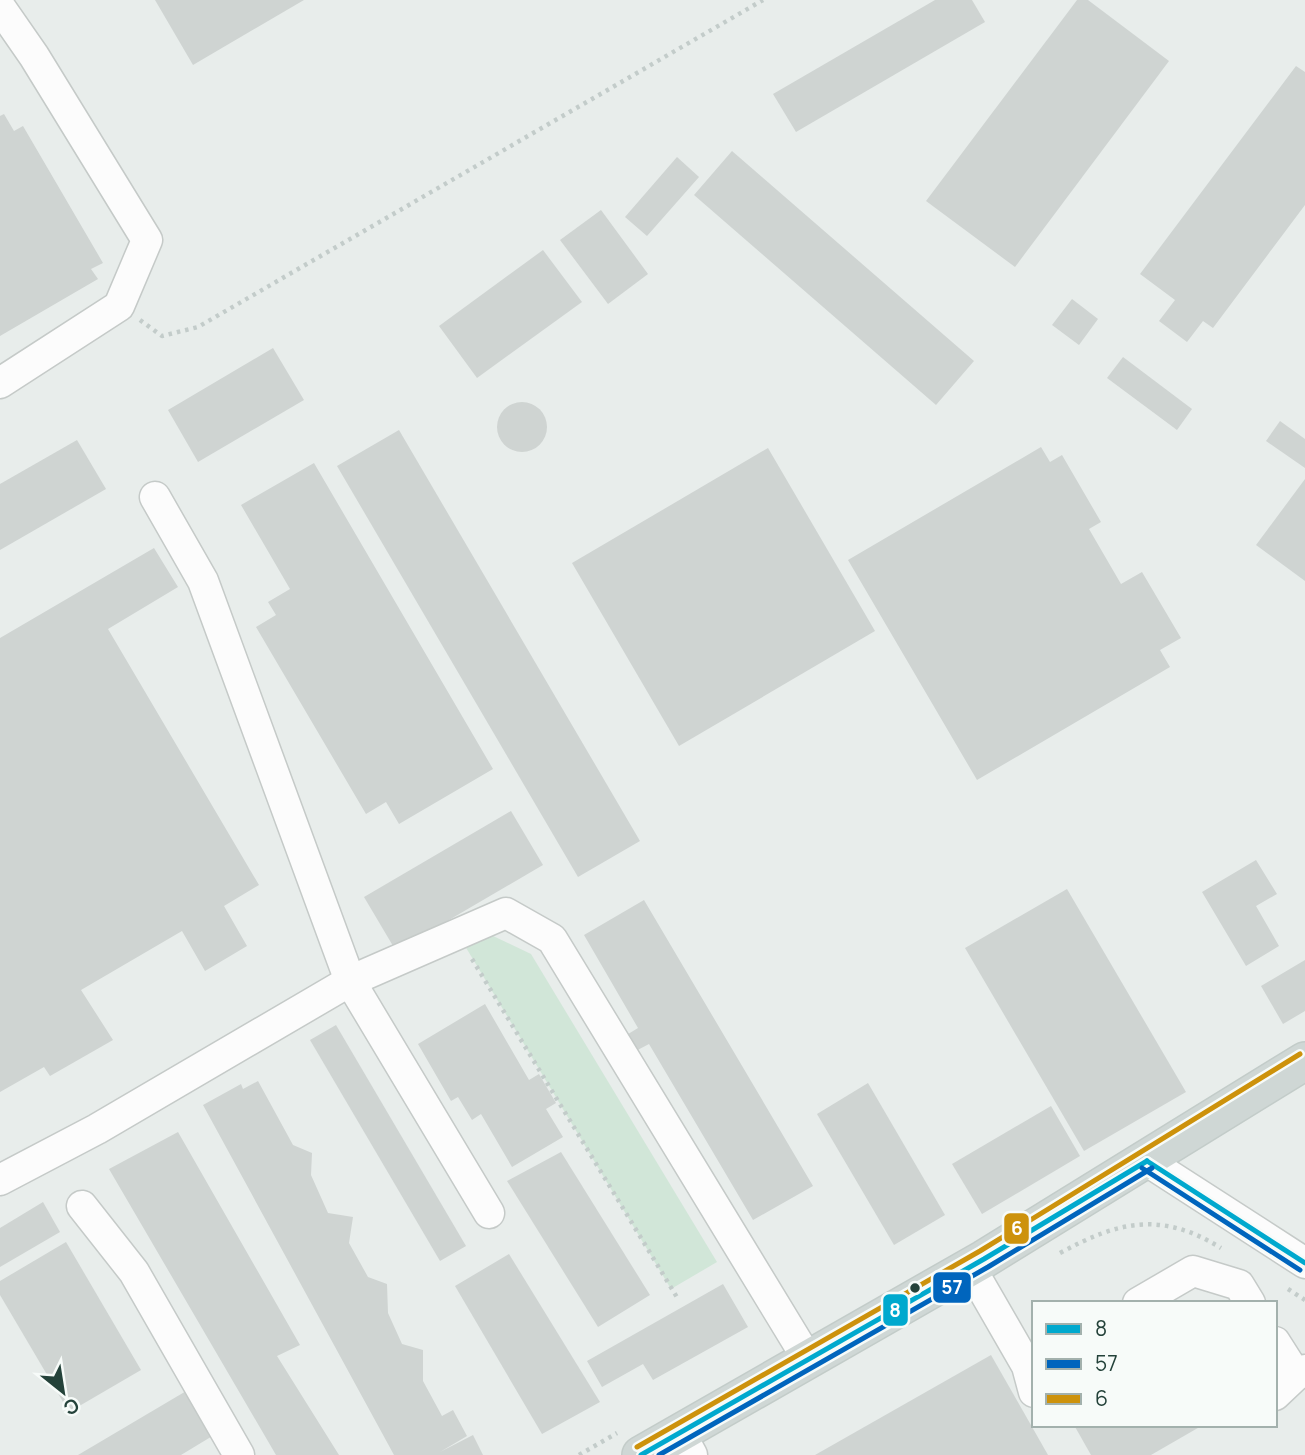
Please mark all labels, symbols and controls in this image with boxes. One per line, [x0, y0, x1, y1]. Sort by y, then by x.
line badge: 6 [1003, 1212, 1030, 1245]
text: 6 [1011, 1215, 1023, 1241]
line badge: 57 [932, 1271, 972, 1304]
text: 57 [941, 1274, 963, 1300]
unlabelled marker [908, 1281, 922, 1295]
line badge: 8 [882, 1293, 909, 1327]
text: 8 [889, 1297, 901, 1323]
legend [1032, 1301, 1277, 1427]
text: 8 [1095, 1314, 1107, 1342]
text: 57 [1095, 1349, 1118, 1377]
north arrow [28, 1357, 98, 1427]
text: 6 [1095, 1384, 1108, 1412]
text: С [59, 1392, 84, 1421]

